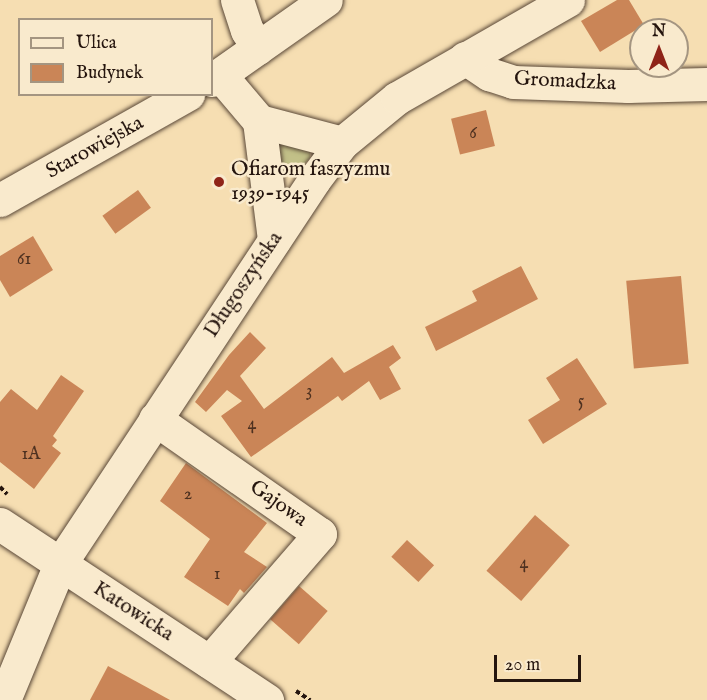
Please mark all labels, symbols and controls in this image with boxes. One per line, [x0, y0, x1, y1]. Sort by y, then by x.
legend [18, 18, 213, 96]
north arrow [629, 18, 689, 78]
text: N [652, 22, 666, 42]
text: Ulica [76, 32, 117, 55]
text: Budynek [76, 62, 143, 85]
street label: Gromadzka [513, 67, 617, 97]
street label: Starowiejska [42, 111, 148, 185]
house number: 6 [469, 123, 477, 145]
place label: Ofiarom faszyzmu 1939-1945 [231, 157, 390, 207]
marker: Ofiarom faszyzmu 1939-1945 [212, 175, 226, 189]
street label: Długoszyńska [199, 227, 289, 343]
house number: 61 [17, 249, 31, 271]
house number: 3 [306, 381, 312, 403]
house number: 5 [578, 391, 584, 413]
house number: 4 [248, 414, 256, 436]
house number: 1A [22, 444, 40, 466]
street label: Gajowa [244, 475, 312, 533]
house number: 2 [184, 484, 192, 506]
house number: 4 [520, 553, 528, 575]
house number: 1 [214, 564, 220, 586]
street label: Katowicka [88, 577, 178, 647]
scale bar [497, 643, 584, 681]
text: 20 m [505, 654, 540, 677]

